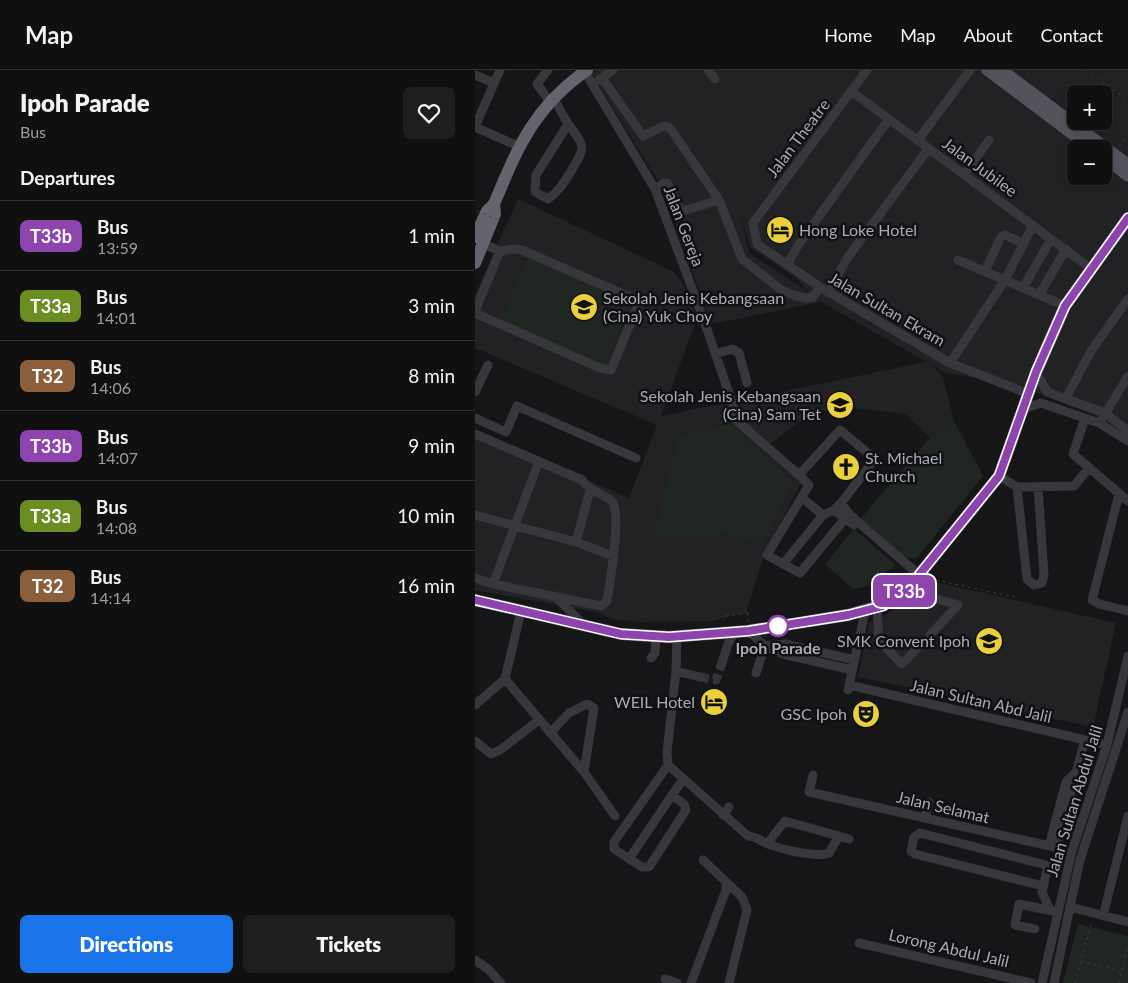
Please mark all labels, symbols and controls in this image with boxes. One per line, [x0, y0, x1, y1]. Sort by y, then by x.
text: Map [25, 20, 73, 49]
text: Home [824, 24, 872, 46]
text: Map [900, 24, 936, 46]
text: About [964, 24, 1013, 46]
text: Contact [1041, 24, 1103, 46]
map controls [1067, 85, 1112, 185]
button: + [1067, 85, 1112, 130]
button: heart [403, 87, 455, 139]
text: Ipoh Parade [20, 88, 150, 117]
street label: Jalan Theatre [762, 95, 833, 181]
text: Bus [20, 122, 46, 141]
street label: Jalan Jubilee [939, 133, 1021, 200]
button: − [1067, 140, 1112, 185]
text: Departures [20, 166, 115, 189]
street label: Jalan Gereja [660, 183, 709, 269]
text: Bus [97, 215, 128, 238]
hotel icon: Hong Loke Hotel [765, 215, 795, 245]
place label: Hong Loke Hotel [799, 220, 917, 239]
text: 1 min [408, 224, 455, 247]
text: T33b [30, 225, 72, 247]
text: 13:59 [97, 238, 138, 257]
street label: Jalan Sultan Ekram [826, 268, 949, 350]
text: Bus [96, 285, 127, 308]
place label: Sekolah Jenis Kebangsaan (Cina) Yuk Choy [603, 288, 784, 325]
school or university icon: Sekolah Jenis Kebangsaan (Cina) Yuk Choy [569, 292, 599, 322]
text: 3 min [408, 294, 455, 317]
text: T33a [30, 295, 71, 317]
text: 14:01 [96, 308, 137, 327]
text: Bus [90, 355, 121, 378]
text: 8 min [408, 364, 455, 387]
text: T32 [32, 365, 63, 387]
text: 14:06 [90, 378, 131, 397]
place label: Sekolah Jenis Kebangsaan (Cina) Sam Tet [640, 386, 821, 423]
school or university icon: Sekolah Jenis Kebangsaan (Cina) Sam Tet [825, 390, 855, 420]
text: Bus [97, 425, 128, 448]
text: 9 min [408, 434, 455, 457]
text: T33b [30, 435, 72, 457]
text: 14:07 [97, 448, 138, 467]
place label: St. Michael Church [865, 448, 942, 485]
church icon: St. Michael Church [831, 452, 861, 482]
text: Bus [96, 495, 127, 518]
text: 10 min [397, 504, 455, 527]
text: T33a [30, 505, 71, 527]
text: 14:08 [96, 518, 137, 537]
text: Bus [90, 565, 121, 588]
text: 16 min [397, 574, 455, 597]
text: T32 [32, 575, 63, 597]
line badge: T33b [869, 575, 939, 607]
text: T33b [883, 580, 925, 602]
text: 14:14 [90, 588, 131, 607]
marker: Ipoh Parade [767, 615, 789, 637]
school or university icon: SMK Convent Ipoh [974, 626, 1004, 656]
place label: SMK Convent Ipoh [837, 631, 970, 650]
place label: Ipoh Parade [735, 638, 821, 657]
street label: Jalan Sultan Abd Jalil [908, 675, 1054, 726]
hotel icon: WEIL Hotel [699, 687, 729, 717]
place label: WEIL Hotel [614, 692, 695, 711]
theatre icon: GSC Ipoh [851, 699, 881, 729]
place label: GSC Ipoh [781, 704, 847, 723]
street label: Jalan Sultan Abdul Jalil [1041, 723, 1106, 879]
street label: Jalan Selamat [895, 787, 992, 826]
button: Directions [20, 915, 233, 973]
button: Tickets [243, 915, 455, 973]
street label: Lorong Abdul Jalil [887, 924, 1011, 971]

